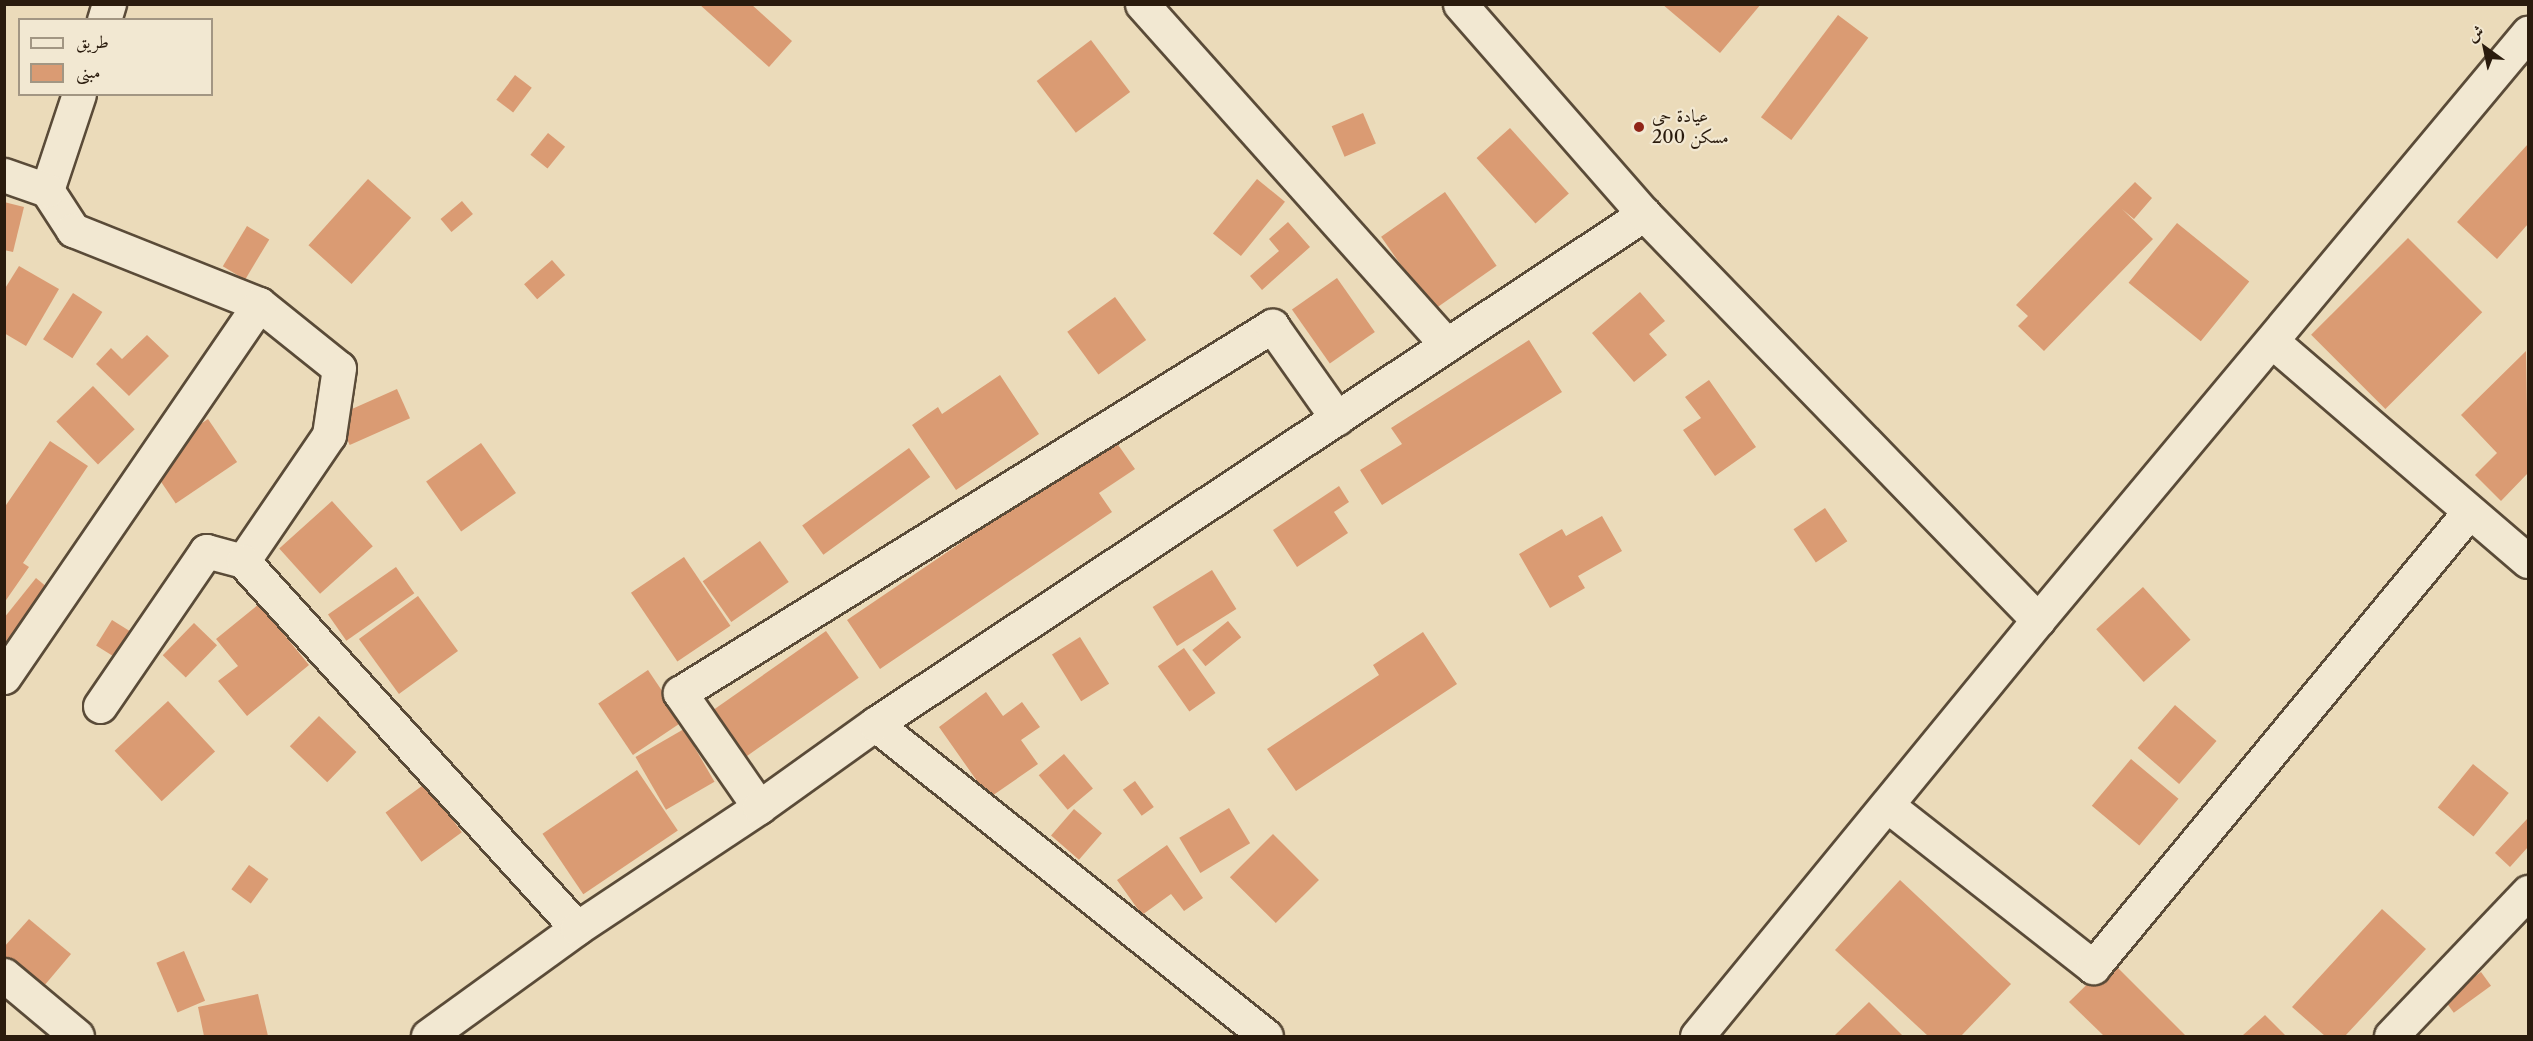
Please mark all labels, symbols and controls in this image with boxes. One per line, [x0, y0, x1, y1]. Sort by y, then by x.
legend [18, 18, 213, 96]
north arrow [2455, 18, 2515, 78]
text: ش [2463, 20, 2487, 46]
text: طريق [76, 31, 109, 53]
text: مبنى [76, 61, 101, 83]
place label: عيادة حي 200 مسكن [1652, 106, 1729, 148]
marker: عيادة حي 200 مسكن [1630, 118, 1648, 136]

